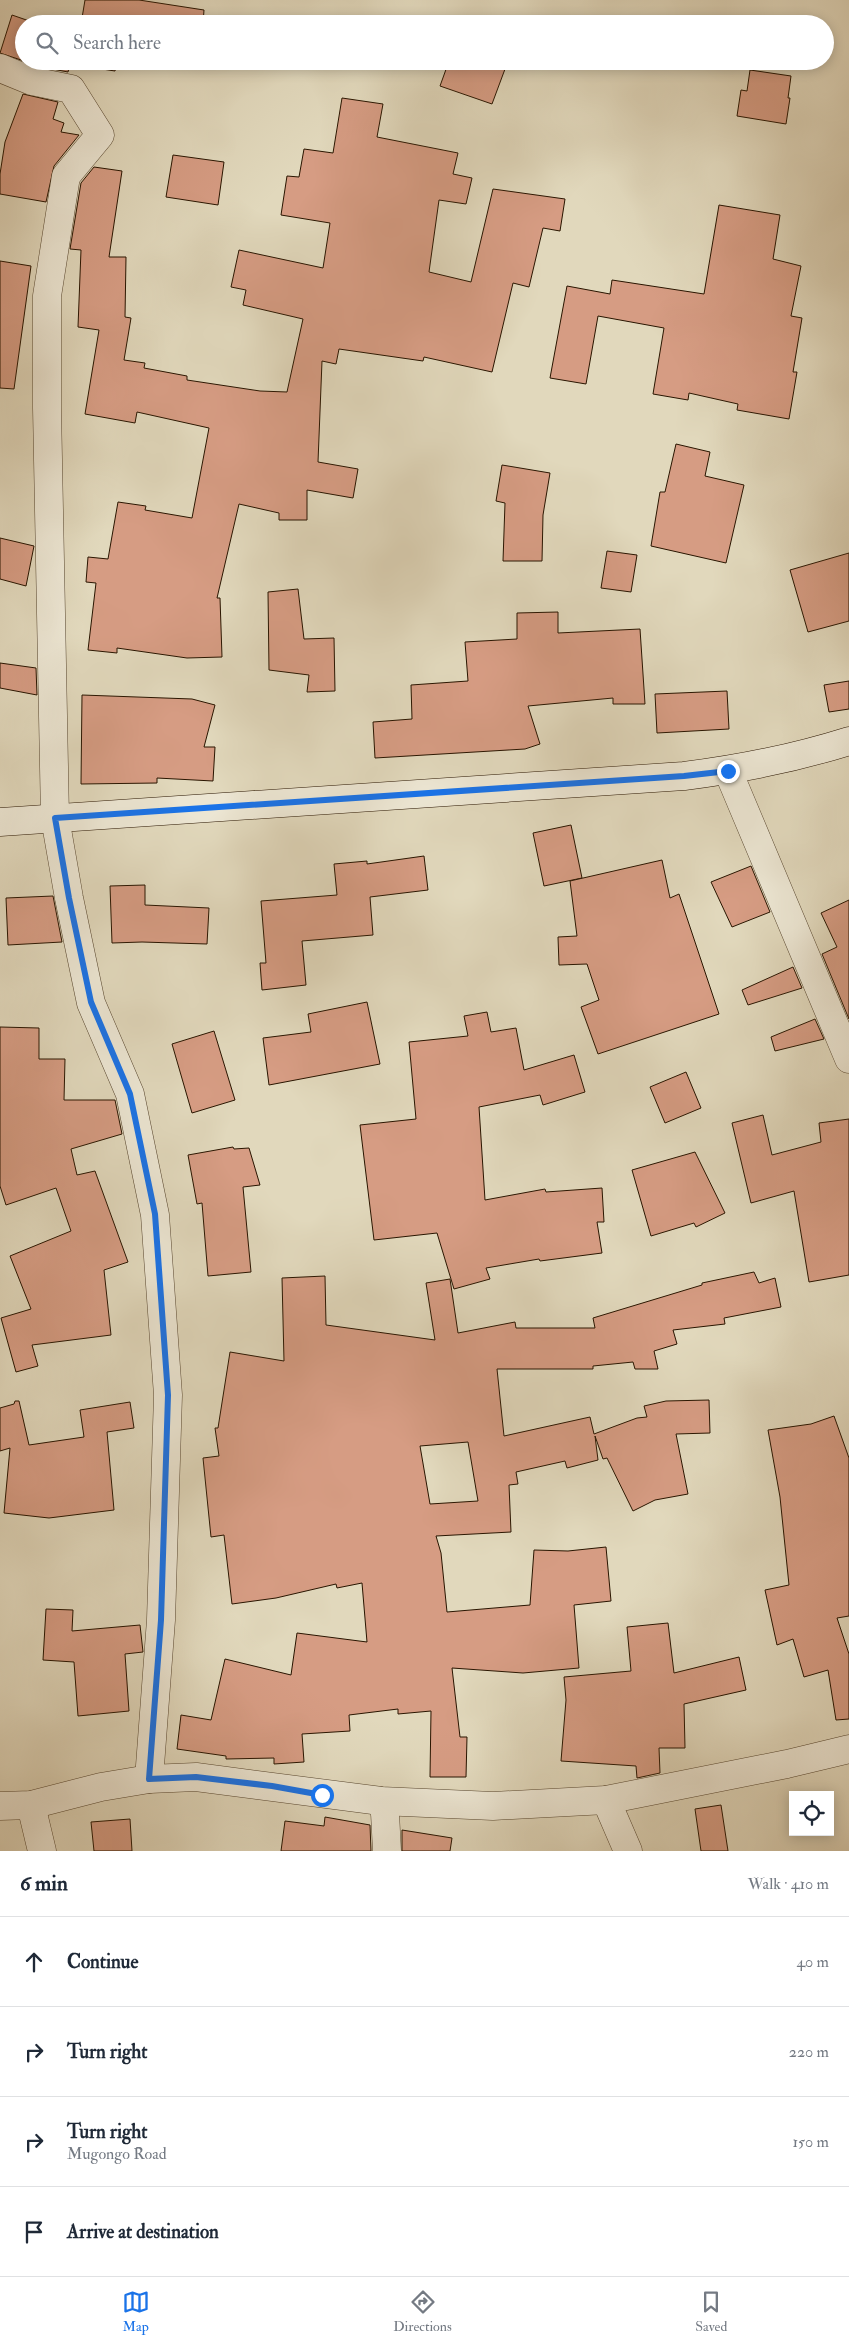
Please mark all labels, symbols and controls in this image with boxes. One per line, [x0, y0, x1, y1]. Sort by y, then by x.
search box [15, 15, 834, 70]
icon: search [33, 29, 61, 57]
text: Search here [73, 31, 161, 55]
route end [717, 760, 740, 783]
route start [311, 1784, 334, 1807]
map controls [789, 1791, 834, 1836]
button: locate [789, 1791, 834, 1836]
text: 6 min [20, 1870, 68, 1897]
text: Walk · 410 m [748, 1874, 829, 1894]
icon: ahead [20, 1948, 48, 1976]
text: Continue [67, 1950, 138, 1974]
text: 40 m [796, 1952, 829, 1972]
icon: right [20, 2038, 48, 2066]
text: Turn right [67, 2040, 147, 2064]
text: 220 m [789, 2042, 829, 2062]
text: Turn right [67, 2120, 147, 2144]
icon: right [20, 2128, 48, 2156]
text: 150 m [792, 2132, 829, 2152]
text: Mugongo Road [67, 2144, 167, 2164]
icon: arrive [20, 2218, 48, 2246]
text: Arrive at destination [67, 2220, 219, 2244]
tab: Map [122, 2288, 150, 2335]
tab: Directions [393, 2288, 452, 2335]
tab: Saved [695, 2288, 727, 2335]

